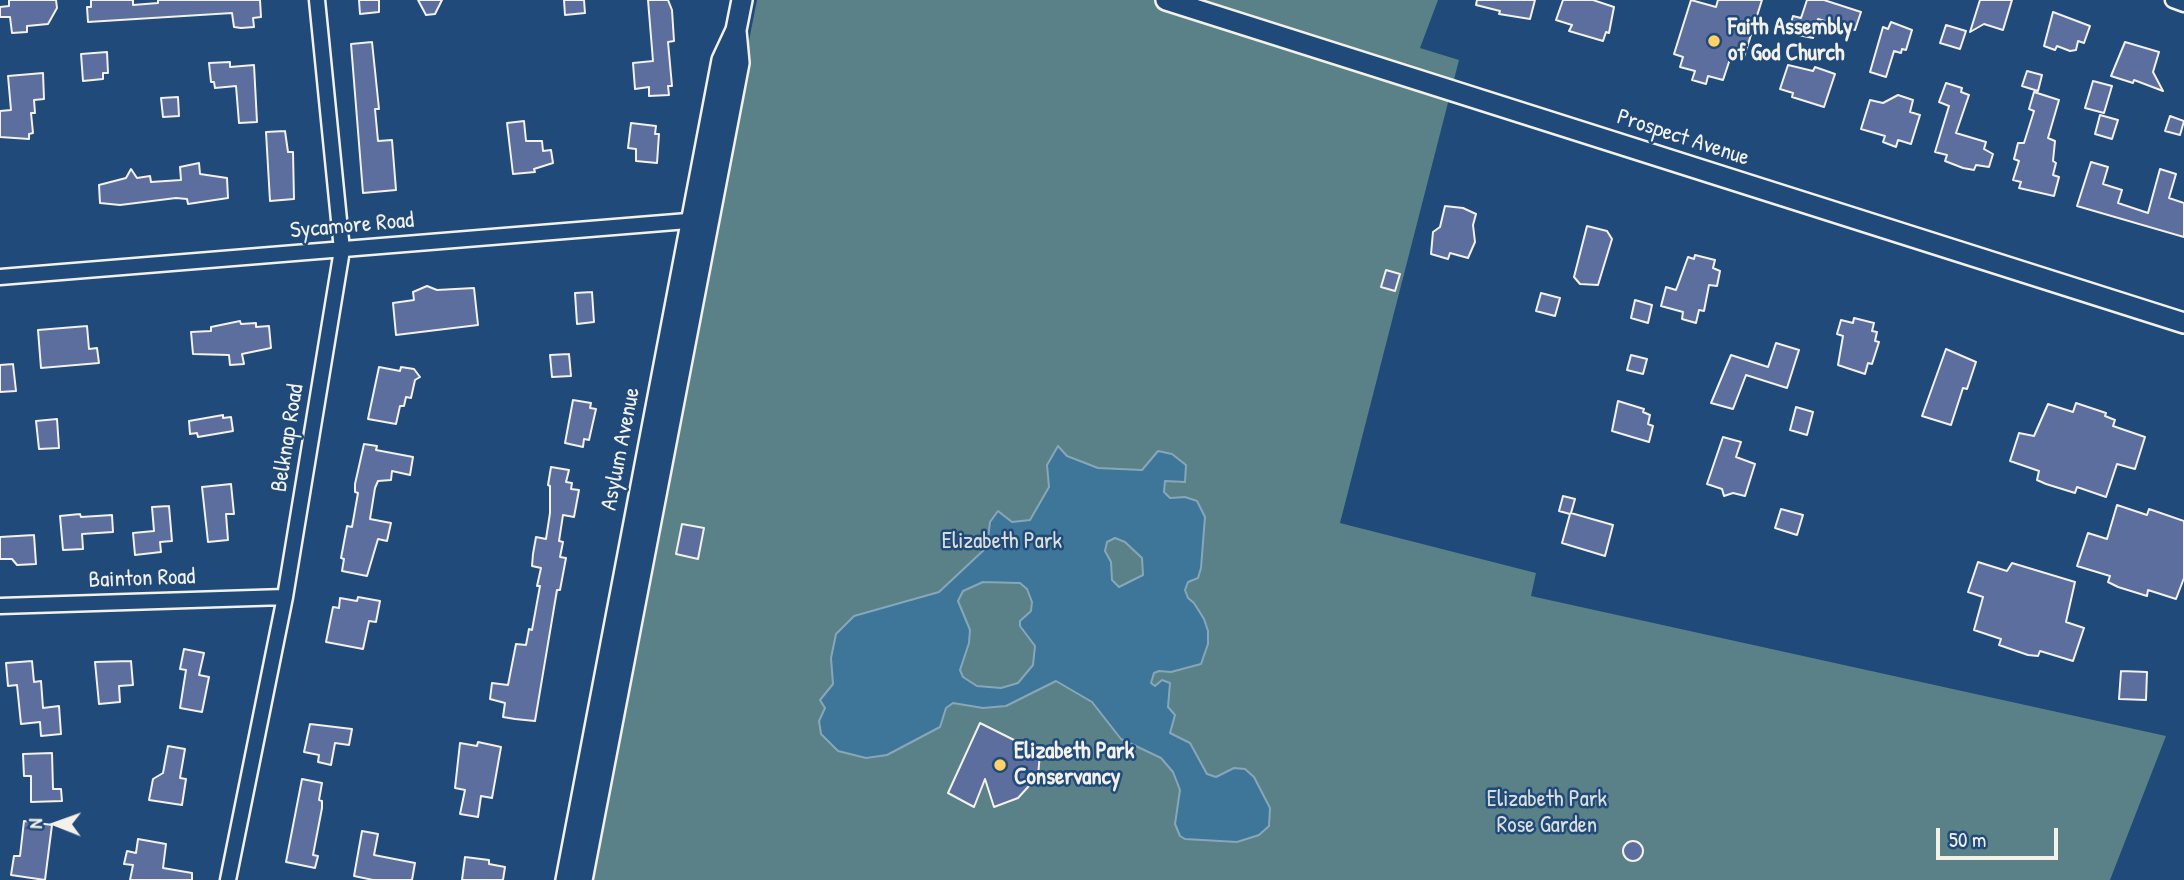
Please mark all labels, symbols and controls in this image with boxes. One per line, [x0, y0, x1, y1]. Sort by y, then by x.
place label: Faith Assembly of God Church [1728, 14, 1853, 68]
marker: Faith Assembly of God Church [1706, 33, 1722, 49]
street label: Prospect Avenue [1613, 104, 1753, 172]
street label: Sycamore Road [289, 207, 415, 245]
street label: Belknap Road [266, 382, 310, 494]
street label: Asylum Avenue [596, 385, 646, 513]
park label: Elizabeth Park [942, 528, 1062, 556]
street label: Bainton Road [88, 563, 196, 595]
place label: Elizabeth Park Conservancy [1014, 738, 1134, 792]
marker: Elizabeth Park Conservancy [992, 757, 1008, 773]
park label: Elizabeth Park Rose Garden [1487, 786, 1607, 840]
north arrow [21, 789, 91, 859]
scale bar [1939, 814, 2062, 858]
text: N [22, 818, 48, 829]
text: 50 m [1949, 825, 1986, 854]

